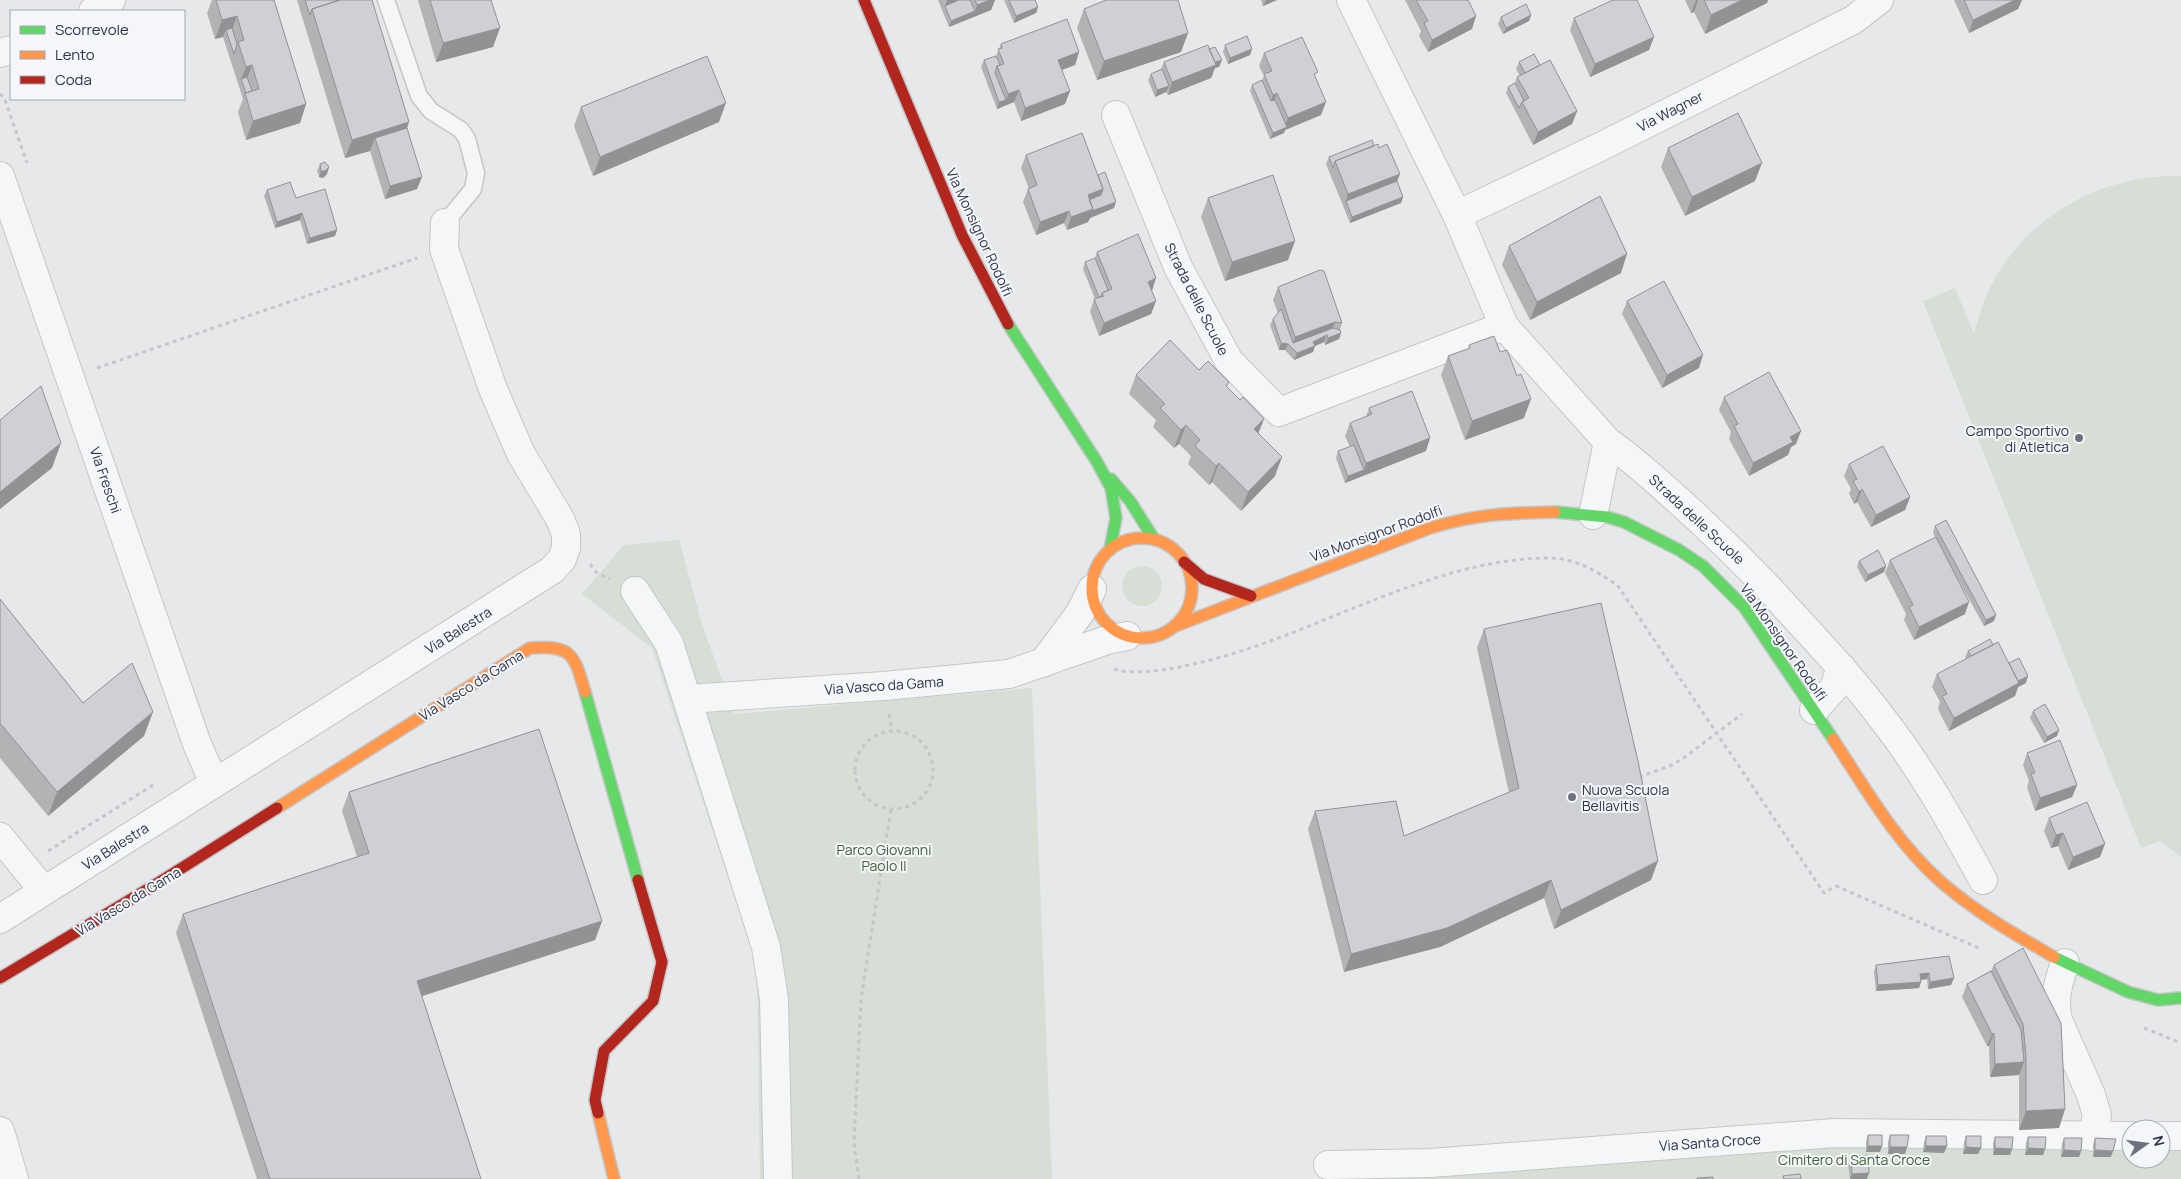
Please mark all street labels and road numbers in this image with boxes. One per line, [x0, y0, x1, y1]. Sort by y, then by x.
street label: Via Wagner [1634, 86, 1706, 136]
street label: Via Monsignor Rodolfi [942, 165, 1018, 299]
street label: Strada delle Scuole [1160, 239, 1234, 359]
street label: Via Freschi [86, 444, 126, 516]
street label: Strada delle Scuole [1645, 470, 1749, 568]
street label: Via Monsignor Rodolfi [1307, 500, 1445, 566]
street label: Via Monsignor Rodolfi [1736, 580, 1832, 704]
street label: Via Balestra [421, 602, 495, 658]
street label: Via Vasco da Gama [415, 645, 527, 725]
street label: Via Vasco da Gama [824, 671, 944, 699]
street label: Via Balestra [78, 818, 152, 874]
street label: Via Vasco da Gama [72, 862, 184, 940]
street label: Via Santa Croce [1659, 1129, 1761, 1155]

